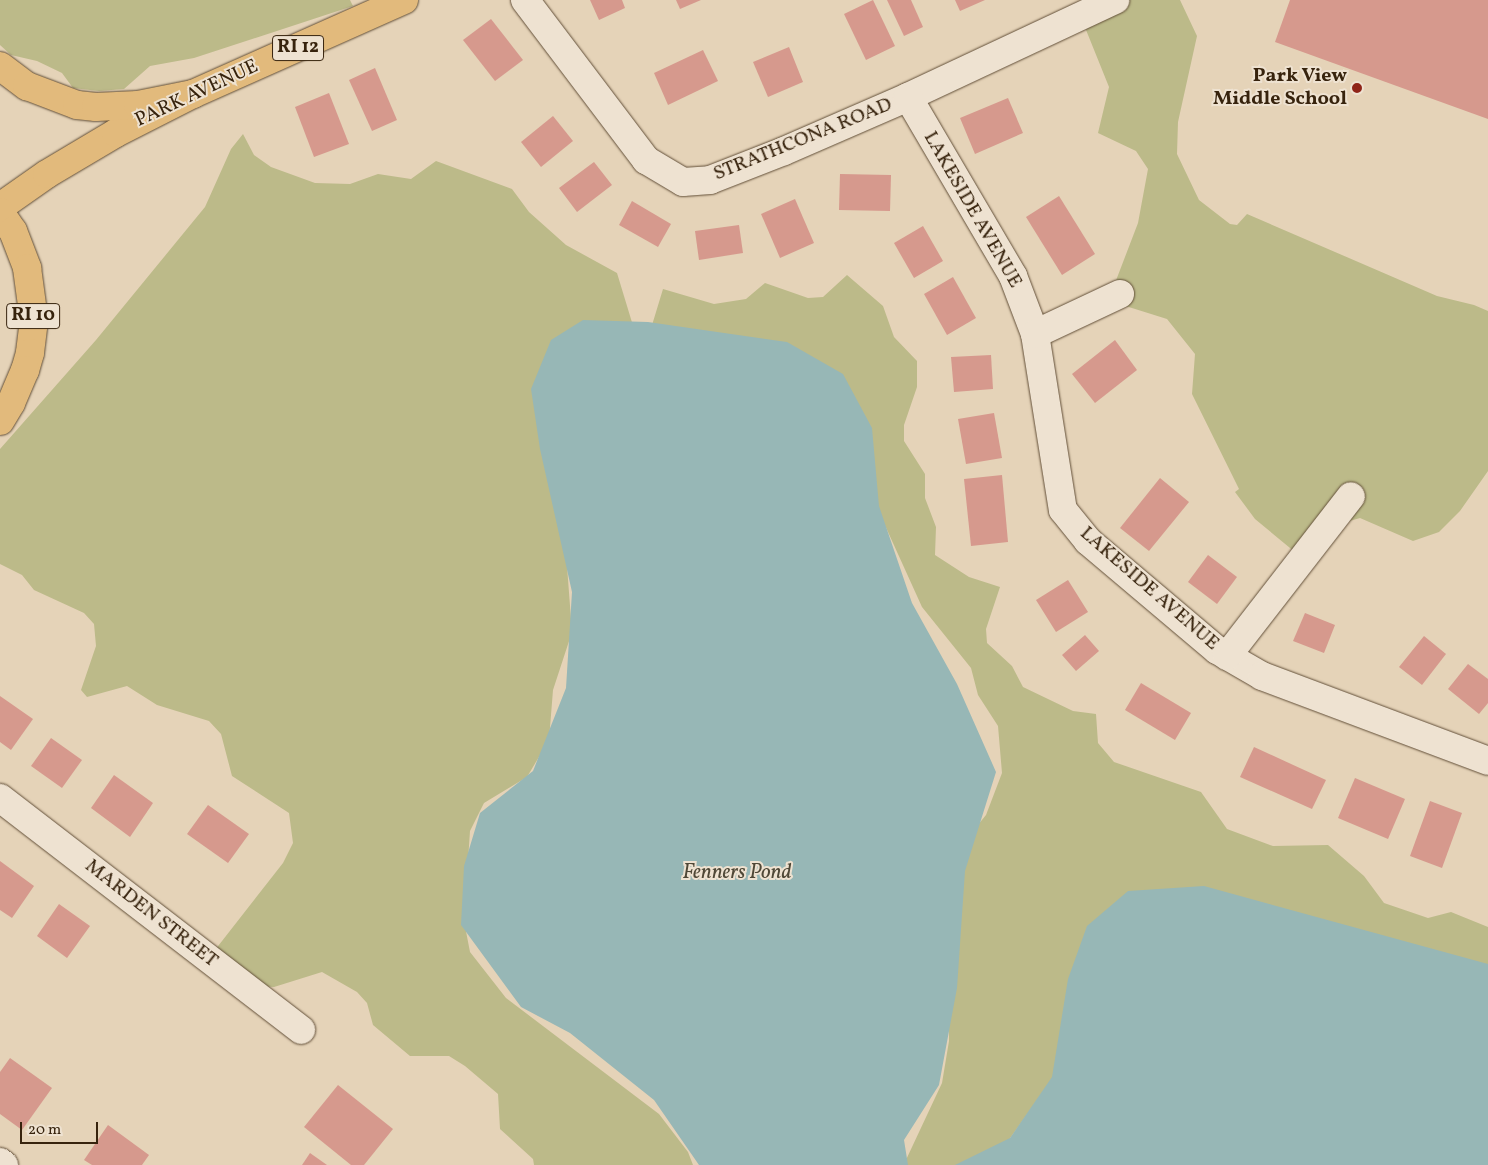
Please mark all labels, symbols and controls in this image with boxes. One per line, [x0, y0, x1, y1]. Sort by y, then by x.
road number: RI 12 [272, 32, 324, 64]
street label: PARK AVENUE [132, 55, 262, 133]
place label: Park View Middle School [1213, 64, 1347, 111]
marker: Park View Middle School [1351, 82, 1363, 94]
street label: STRATHCONA ROAD [710, 93, 896, 187]
street label: LAKESIDE AVENUE [917, 127, 1027, 293]
road number: RI 10 [5, 300, 60, 332]
street label: LAKESIDE AVENUE [1074, 522, 1224, 656]
street label: MARDEN STREET [80, 855, 222, 973]
water label: Fenners Pond [682, 860, 792, 886]
scale bar [22, 1112, 100, 1144]
text: 20 m [28, 1120, 61, 1141]

